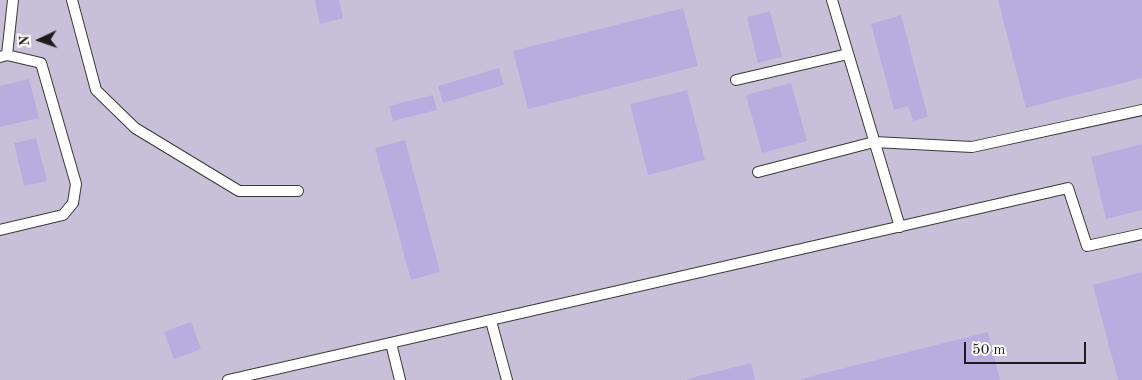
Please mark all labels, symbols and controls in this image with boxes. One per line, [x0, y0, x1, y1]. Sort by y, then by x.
north arrow [15, 15, 65, 65]
text: N [18, 35, 32, 47]
scale bar [967, 332, 1090, 364]
text: 50 m [972, 343, 1006, 358]

